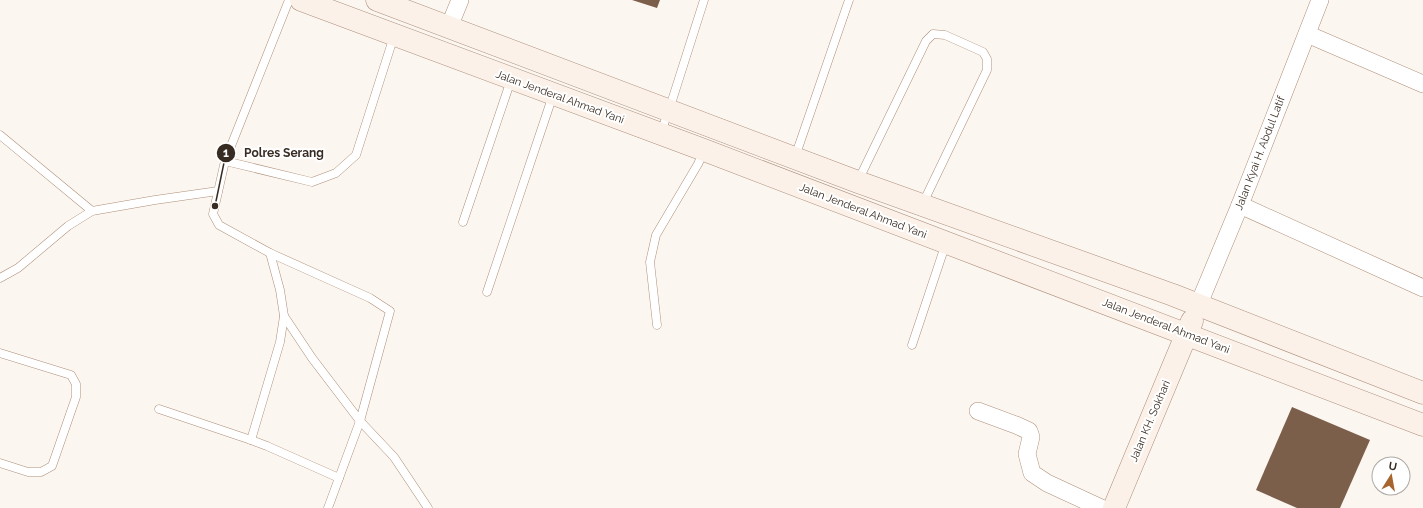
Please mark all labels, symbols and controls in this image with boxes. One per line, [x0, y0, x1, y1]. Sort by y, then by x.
street label: Jalan Jenderal Ahmad Yani [494, 68, 626, 126]
street label: Jalan Kyai H. Abdul Latif [1232, 94, 1288, 212]
callout: Polres Serang [216, 141, 332, 165]
text: 1 [223, 146, 229, 160]
text: Polres Serang [244, 146, 324, 160]
street label: Jalan Jenderal Ahmad Yani [797, 181, 929, 241]
street label: Jalan Jenderal Ahmad Yani [1100, 296, 1232, 356]
street label: Jalan KH. Sokhari [1127, 378, 1173, 464]
north arrow [1371, 456, 1411, 496]
text: U [1388, 460, 1398, 474]

